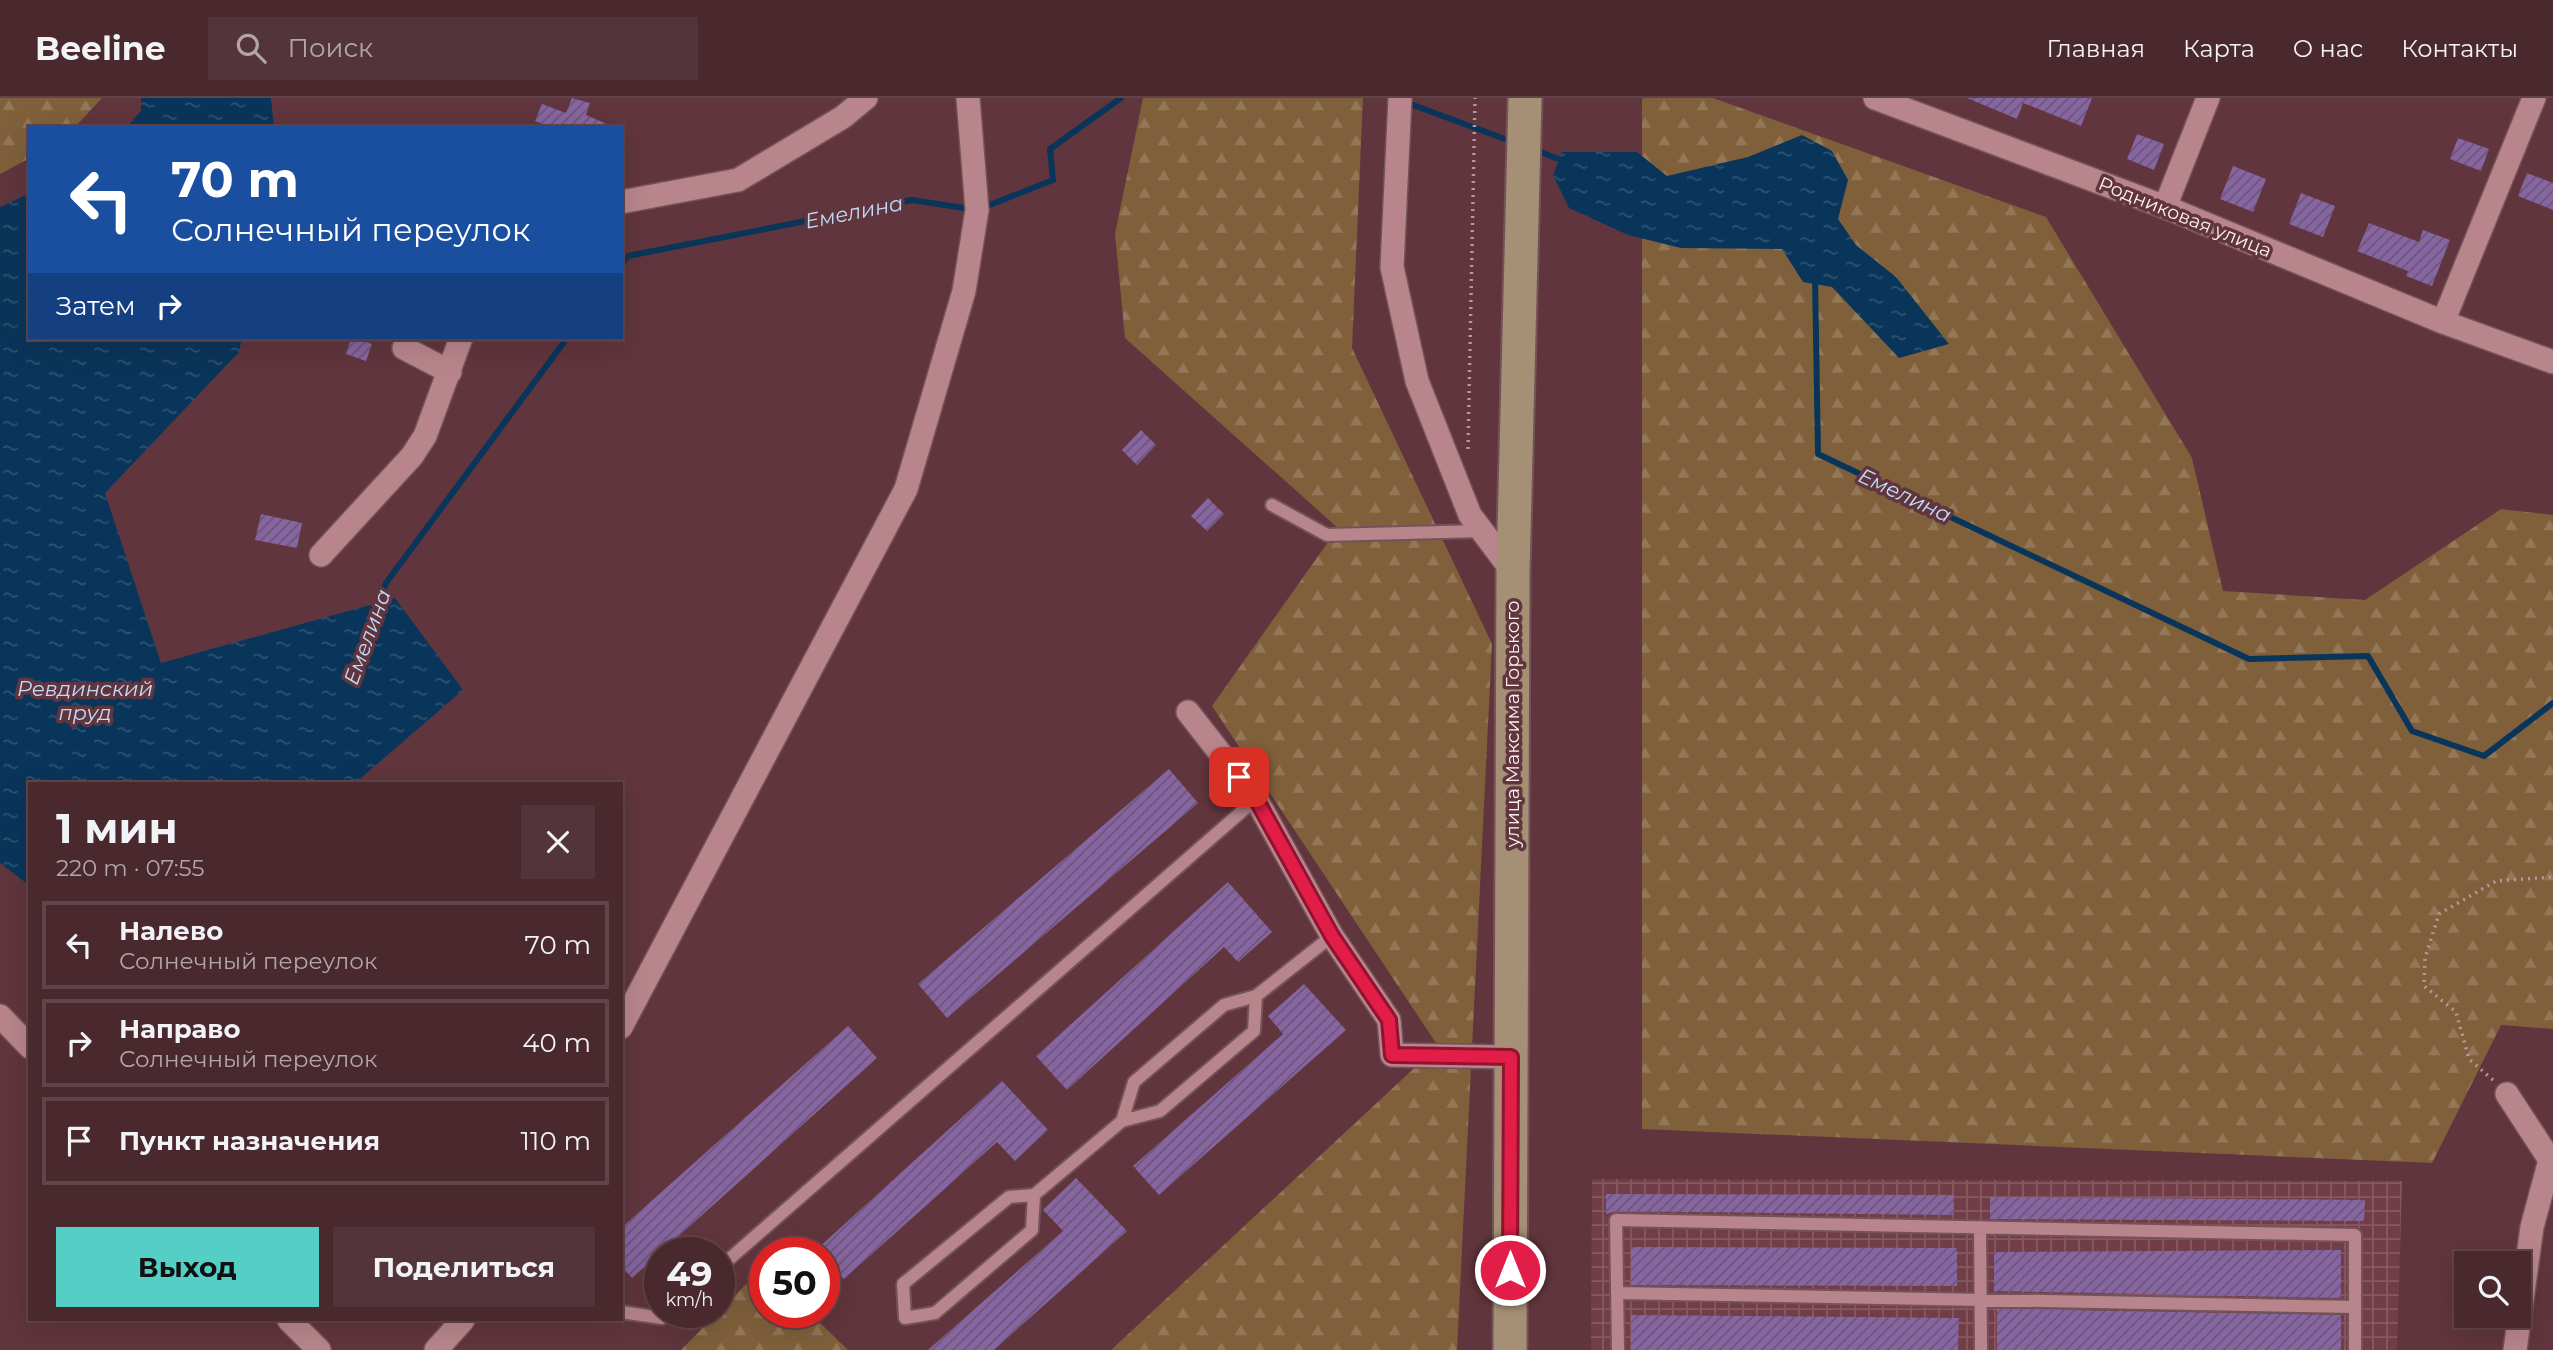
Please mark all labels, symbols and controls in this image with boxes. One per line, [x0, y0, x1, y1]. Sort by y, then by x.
search box [208, 17, 698, 80]
text: Beeline [35, 28, 166, 68]
icon: search [232, 29, 270, 67]
text: Поиск [288, 32, 373, 64]
text: Главная [2047, 34, 2145, 63]
text: Карта [2183, 34, 2255, 63]
text: О нас [2293, 34, 2363, 63]
text: Контакты [2401, 34, 2518, 63]
text: 70 m [171, 150, 299, 209]
icon: left [56, 154, 147, 245]
street label: Родниковая улица [2095, 172, 2275, 262]
water label: Емелина [803, 190, 905, 234]
text: Солнечный переулок [171, 210, 530, 249]
icon: right [150, 287, 188, 325]
text: Затем [56, 290, 136, 322]
water label: Емелина [1855, 463, 1955, 527]
water label: Емелина [338, 586, 396, 688]
street label: улица Максима Горького [1501, 600, 1524, 849]
water label: Ревдинский пруд [17, 676, 153, 725]
pin [1209, 747, 1269, 807]
icon: arrive [1220, 758, 1258, 796]
text: 1 мин [56, 802, 178, 854]
button: close [521, 805, 595, 879]
text: 220 m · 07:55 [56, 854, 205, 882]
text: Налево [119, 915, 223, 947]
icon: left [60, 926, 98, 964]
text: 70 m [525, 929, 591, 961]
text: Солнечный переулок [119, 947, 377, 975]
text: Направо [119, 1013, 240, 1045]
icon: right [60, 1024, 98, 1062]
text: 40 m [522, 1027, 591, 1059]
text: Солнечный переулок [119, 1045, 377, 1073]
icon: arrive [60, 1122, 98, 1160]
text: Пункт назначения [119, 1125, 380, 1157]
text: 110 m [521, 1125, 591, 1157]
button: Выход [56, 1227, 319, 1307]
button: Поделиться [333, 1227, 595, 1307]
position arrow [1473, 1233, 1547, 1307]
speed limit sign: 50 [749, 1237, 840, 1328]
map controls [2454, 1251, 2531, 1328]
button: search [2454, 1251, 2531, 1328]
text: 49 [666, 1252, 713, 1295]
text: km/h [665, 1289, 714, 1311]

